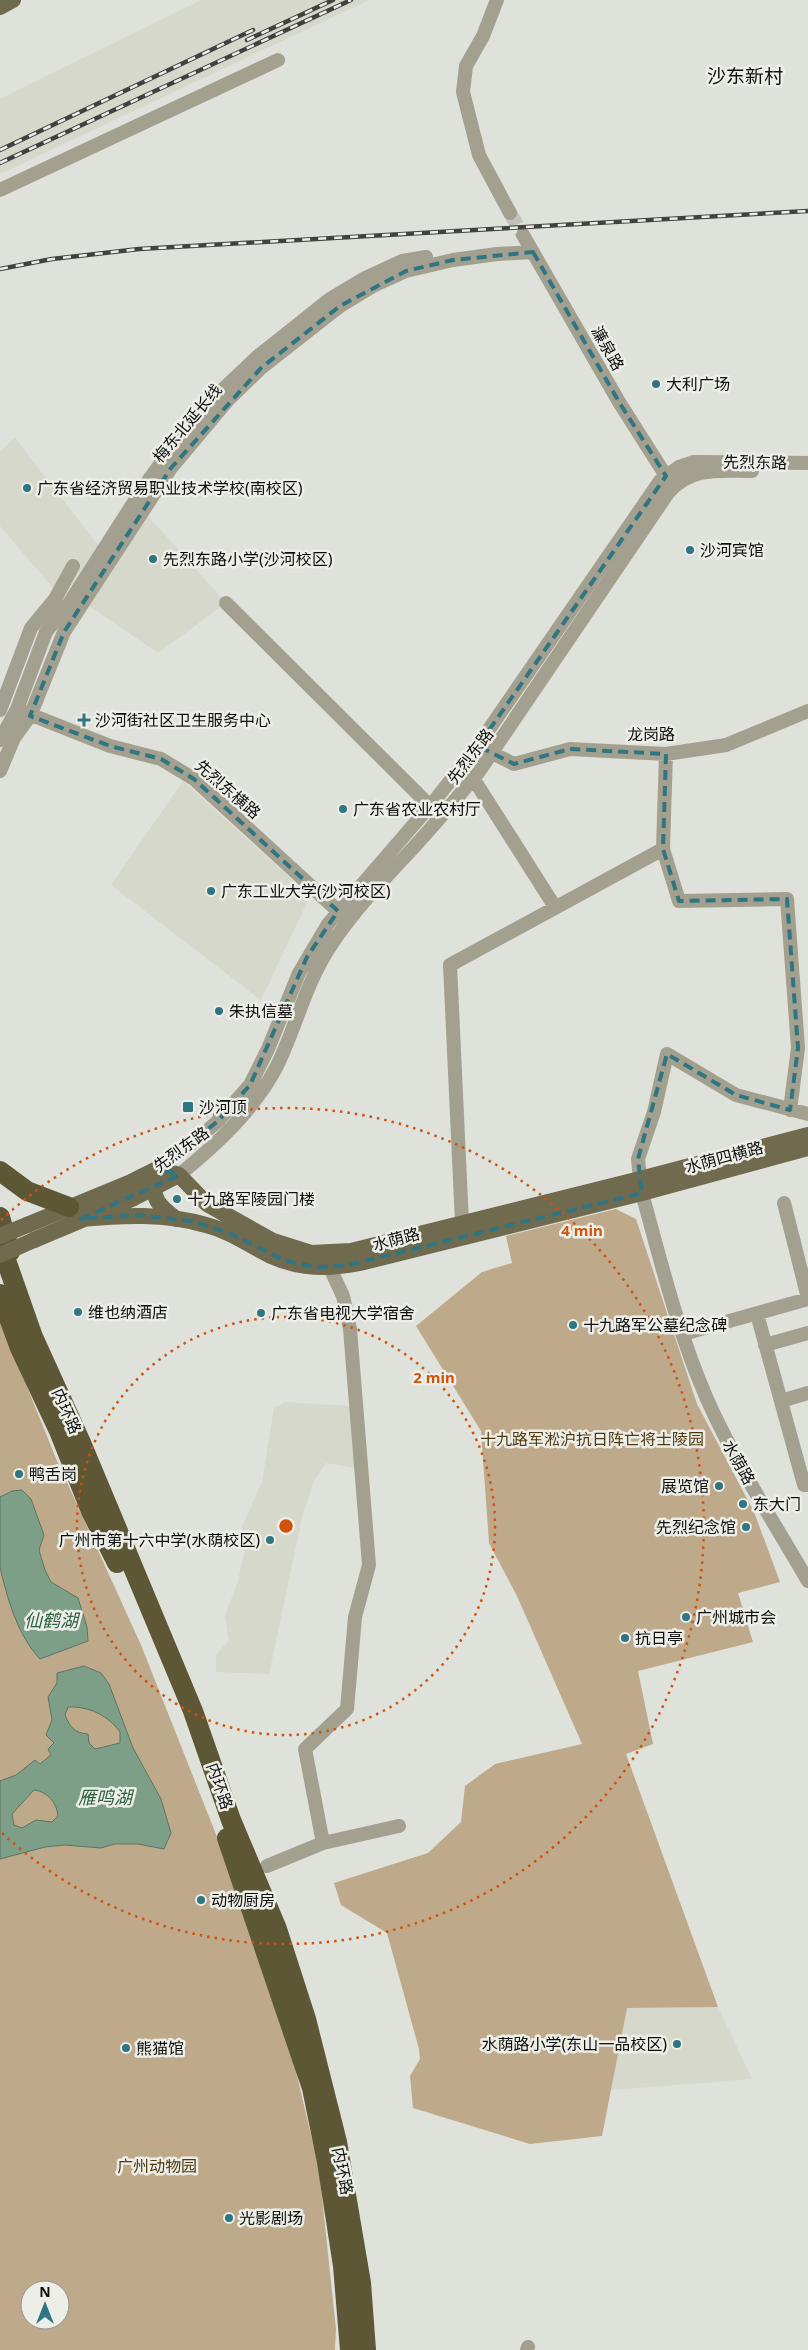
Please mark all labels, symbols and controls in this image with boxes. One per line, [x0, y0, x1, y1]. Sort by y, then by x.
district label: 沙东新村 [707, 63, 783, 89]
street label: 濂泉路 [587, 322, 629, 374]
place label: 大利广场 [666, 373, 730, 395]
marker: 大利广场 [650, 378, 662, 390]
street label: 梅东北延长线 [148, 379, 226, 467]
street label: 先烈东路 [723, 450, 787, 474]
place label: 广东省经济贸易职业技术学校(南校区) [37, 477, 303, 499]
marker: 广东省经济贸易职业技术学校(南校区) [21, 482, 33, 494]
place label: 沙河宾馆 [700, 539, 764, 561]
marker: 沙河宾馆 [684, 544, 696, 556]
place label: 先烈东路小学(沙河校区) [163, 548, 333, 570]
marker: 先烈东路小学(沙河校区) [147, 553, 159, 565]
place label: 沙河街社区卫生服务中心 [95, 709, 271, 731]
marker: 沙河街社区卫生服务中心 [77, 713, 91, 727]
street label: 龙岗路 [627, 723, 675, 745]
street label: 先烈东路 [442, 724, 498, 788]
street label: 先烈东横路 [191, 754, 265, 824]
place label: 广东省农业农村厅 [353, 798, 481, 820]
marker: 广东省农业农村厅 [337, 803, 349, 815]
place label: 广东工业大学(沙河校区) [221, 880, 391, 902]
marker: 广东工业大学(沙河校区) [205, 885, 217, 897]
place label: 朱执信墓 [229, 1000, 293, 1022]
marker: 朱执信墓 [213, 1005, 225, 1017]
place label: 沙河顶 [199, 1096, 247, 1118]
marker: 沙河顶 [181, 1100, 195, 1114]
street label: 先烈东路 [149, 1121, 213, 1177]
street label: 水荫四横路 [683, 1136, 765, 1178]
place label: 十九路军陵园门楼 [187, 1188, 315, 1210]
marker: 十九路军陵园门楼 [171, 1193, 183, 1205]
text: 4 min [561, 1220, 603, 1240]
street label: 水荫路 [370, 1222, 422, 1256]
place label: 维也纳酒店 [88, 1301, 168, 1323]
place label: 广东省电视大学宿舍 [271, 1302, 415, 1324]
marker: 维也纳酒店 [72, 1306, 84, 1318]
marker: 广东省电视大学宿舍 [255, 1307, 267, 1319]
place label: 十九路军公墓纪念碑 [583, 1314, 727, 1336]
marker: 十九路军公墓纪念碑 [567, 1319, 579, 1331]
text: 2 min [413, 1367, 455, 1387]
street label: 内环路 [47, 1385, 87, 1437]
park label: 十九路军淞沪抗日阵亡将士陵园 [480, 1428, 704, 1450]
street label: 水荫路 [718, 1436, 760, 1488]
place label: 鸭舌岗 [29, 1463, 77, 1485]
marker: 鸭舌岗 [13, 1468, 25, 1480]
place label: 展览馆 [661, 1475, 709, 1497]
marker: 展览馆 [713, 1480, 725, 1492]
place label: 东大门 [753, 1493, 801, 1515]
marker: 东大门 [737, 1498, 749, 1510]
place label: 先烈纪念馆 [656, 1516, 736, 1538]
centre of rings [277, 1517, 295, 1535]
marker: 先烈纪念馆 [740, 1521, 752, 1533]
place label: 广州市第十六中学(水荫校区) [58, 1529, 260, 1551]
marker: 广州市第十六中学(水荫校区) [264, 1534, 276, 1546]
place label: 广州城市会 [696, 1606, 776, 1628]
water label: 仙鹤湖 [24, 1608, 81, 1632]
marker: 广州城市会 [680, 1611, 692, 1623]
place label: 抗日亭 [635, 1627, 683, 1649]
marker: 抗日亭 [619, 1632, 631, 1644]
street label: 内环路 [202, 1760, 238, 1812]
water label: 雁鸣湖 [78, 1785, 135, 1809]
place label: 动物厨房 [211, 1889, 275, 1911]
marker: 动物厨房 [195, 1894, 207, 1906]
place label: 水荫路小学(东山一品校区) [481, 2033, 667, 2055]
place label: 熊猫馆 [136, 2037, 184, 2059]
marker: 水荫路小学(东山一品校区) [671, 2038, 683, 2050]
marker: 熊猫馆 [120, 2042, 132, 2054]
street label: 内环路 [328, 2145, 358, 2197]
park label: 广州动物园 [117, 2155, 197, 2177]
place label: 光影剧场 [239, 2207, 303, 2229]
marker: 光影剧场 [223, 2212, 235, 2224]
north arrow [20, 2280, 70, 2330]
text: N [39, 2282, 51, 2301]

